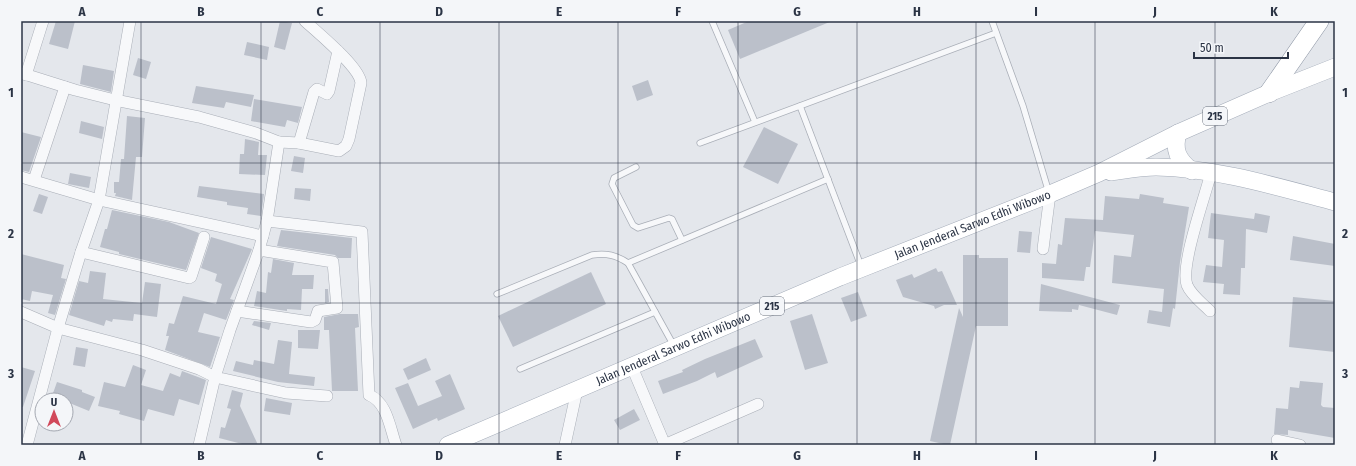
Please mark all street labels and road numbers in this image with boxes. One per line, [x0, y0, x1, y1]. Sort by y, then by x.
road number: 215 [1203, 107, 1227, 125]
street label: Jalan Jenderal Sarwo Edhi Wibowo [892, 187, 1053, 262]
road number: 215 [760, 297, 784, 315]
street label: Jalan Jenderal Sarwo Edhi Wibowo [594, 309, 753, 388]

